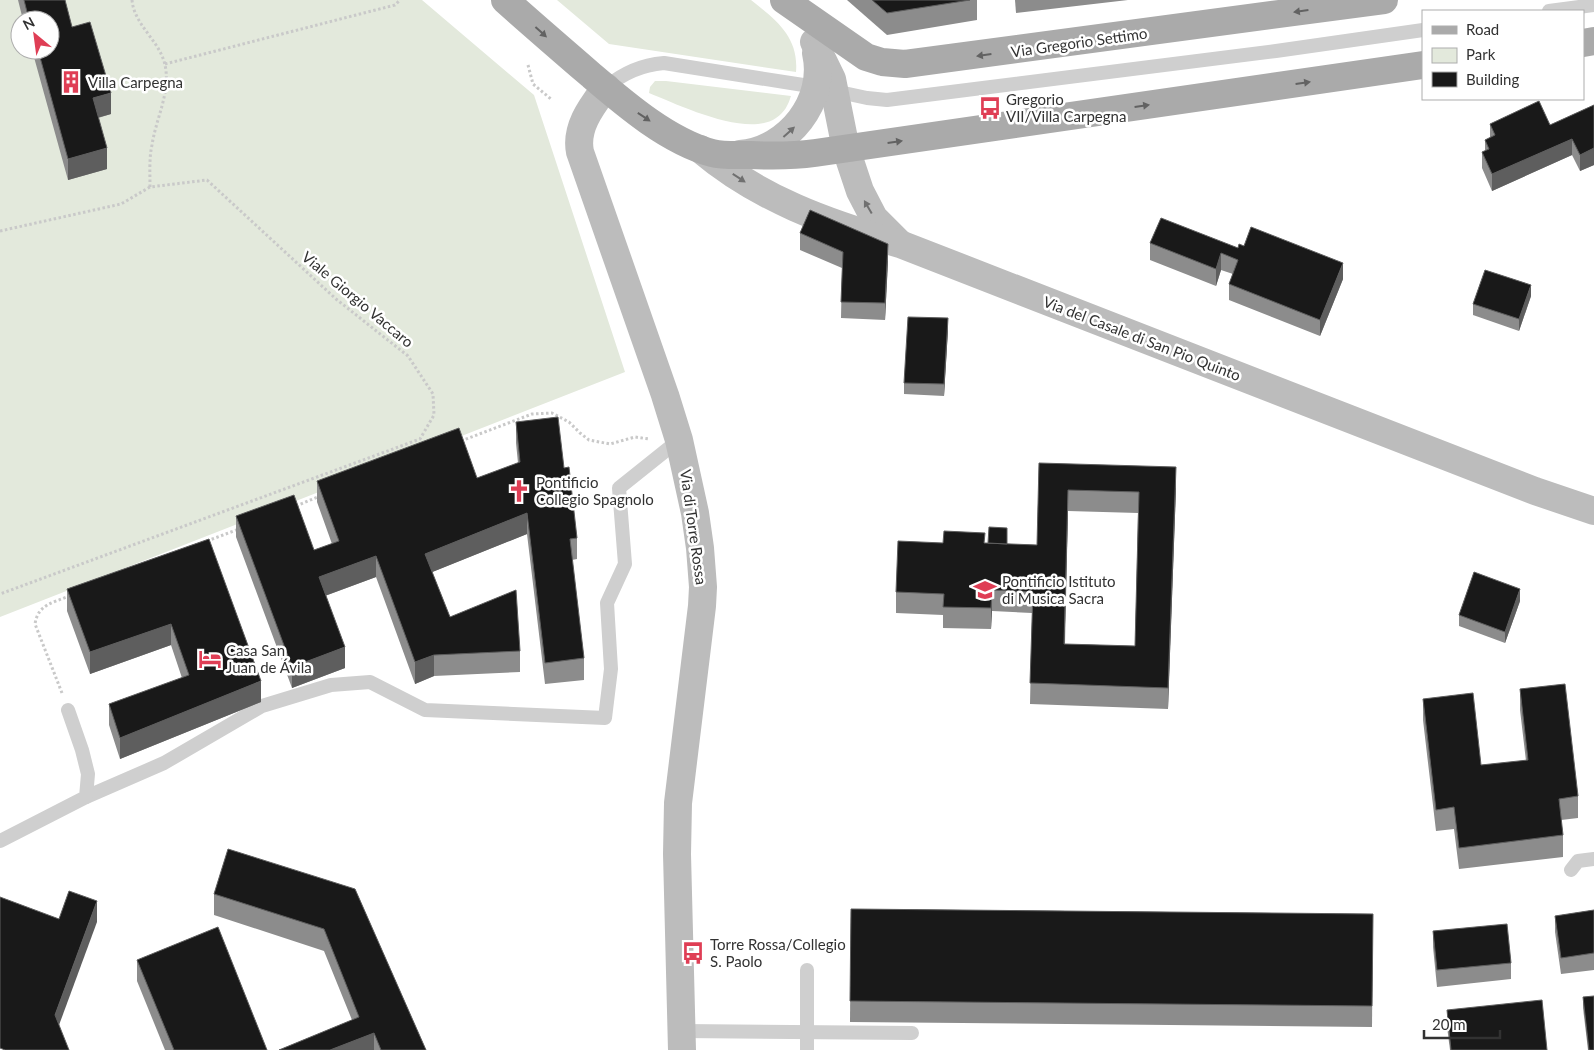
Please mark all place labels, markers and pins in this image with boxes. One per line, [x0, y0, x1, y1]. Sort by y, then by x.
building icon: Villa Carpegna [58, 69, 84, 95]
place label: Villa Carpegna [88, 73, 183, 91]
place label: Gregorio VII/Villa Carpegna [1006, 90, 1126, 125]
bus stop icon: Gregorio VII/Villa Carpegna [977, 95, 1003, 121]
place label: Pontificio Collegio Spagnolo [536, 473, 654, 508]
church icon: Pontificio Collegio Spagnolo [506, 478, 532, 504]
place label: Pontificio Istituto di Musica Sacra [1002, 572, 1116, 607]
school or university icon: Pontificio Istituto di Musica Sacra [972, 577, 998, 603]
place label: Casa San Juan de Ávila [226, 641, 312, 676]
hotel icon: Casa San Juan de Ávila [197, 646, 223, 672]
place label: Torre Rossa/Collegio S. Paolo [710, 935, 846, 970]
bus stop icon: Torre Rossa/Collegio S. Paolo [680, 940, 706, 966]

